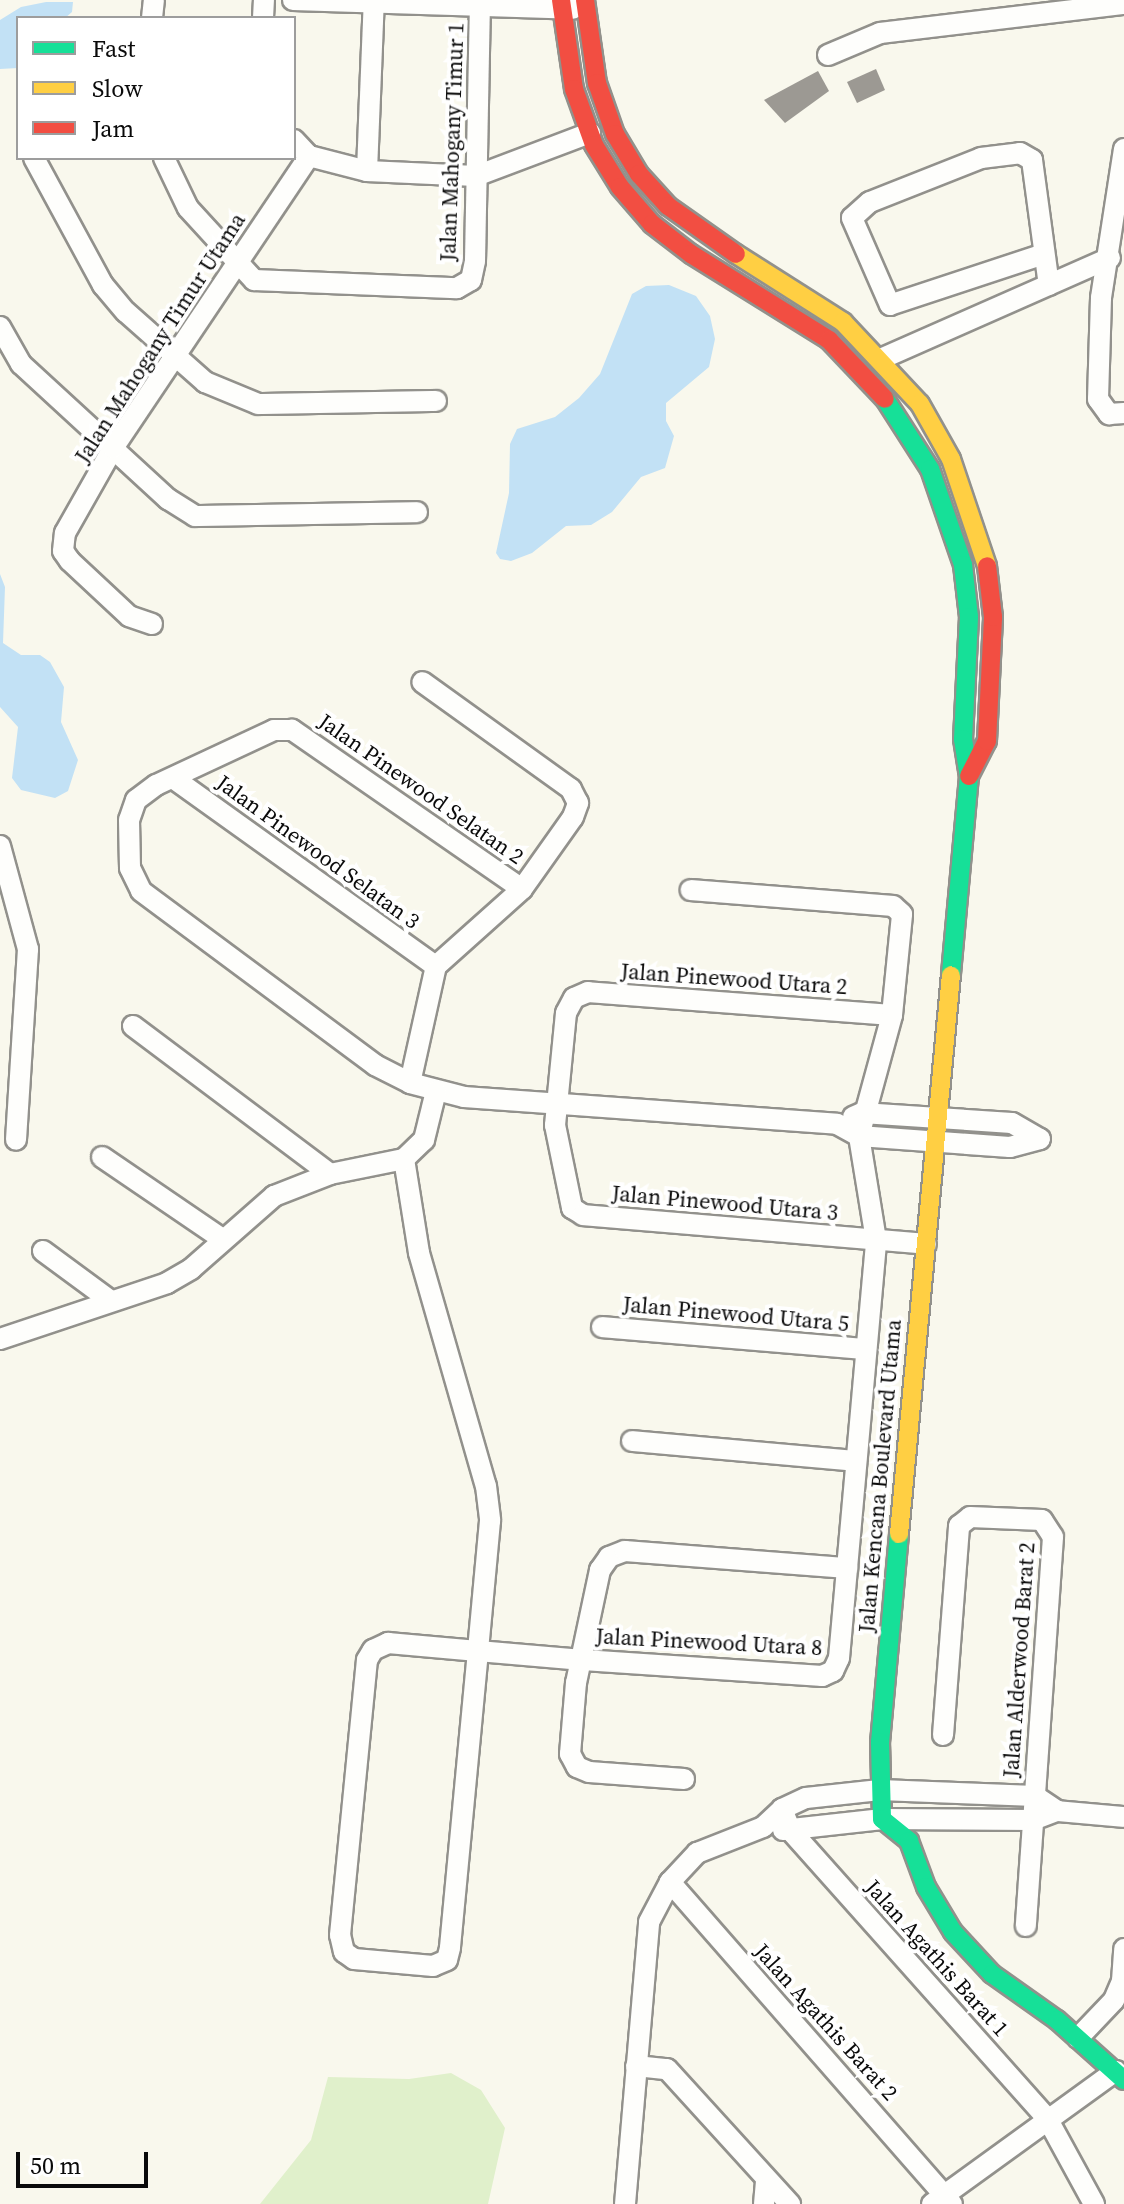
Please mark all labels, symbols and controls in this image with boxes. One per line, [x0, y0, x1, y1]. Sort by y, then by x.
legend [16, 16, 296, 160]
street label: Jalan Mahogany Timur 1 [435, 22, 469, 262]
text: Fast [92, 32, 135, 65]
text: Slow [92, 72, 143, 105]
text: Jam [92, 112, 134, 145]
street label: Jalan Mahogany Timur Utama [69, 208, 251, 468]
street label: Jalan Pinewood Selatan 2 [313, 708, 529, 870]
street label: Jalan Pinewood Selatan 3 [211, 769, 425, 935]
street label: Jalan Pinewood Utara 2 [620, 958, 848, 1000]
street label: Jalan Pinewood Utara 3 [611, 1180, 839, 1226]
street label: Jalan Pinewood Utara 5 [622, 1291, 850, 1337]
street label: Jalan Kencana Boulevard Utama [853, 1318, 907, 1634]
street label: Jalan Alderwood Barat 2 [998, 1542, 1040, 1778]
street label: Jalan Pinewood Utara 8 [595, 1623, 823, 1661]
street label: Jalan Agathis Barat 1 [860, 1874, 1014, 2042]
street label: Jalan Agathis Barat 2 [749, 1938, 903, 2106]
scale bar [20, 2136, 152, 2186]
text: 50 m [30, 2149, 81, 2182]

